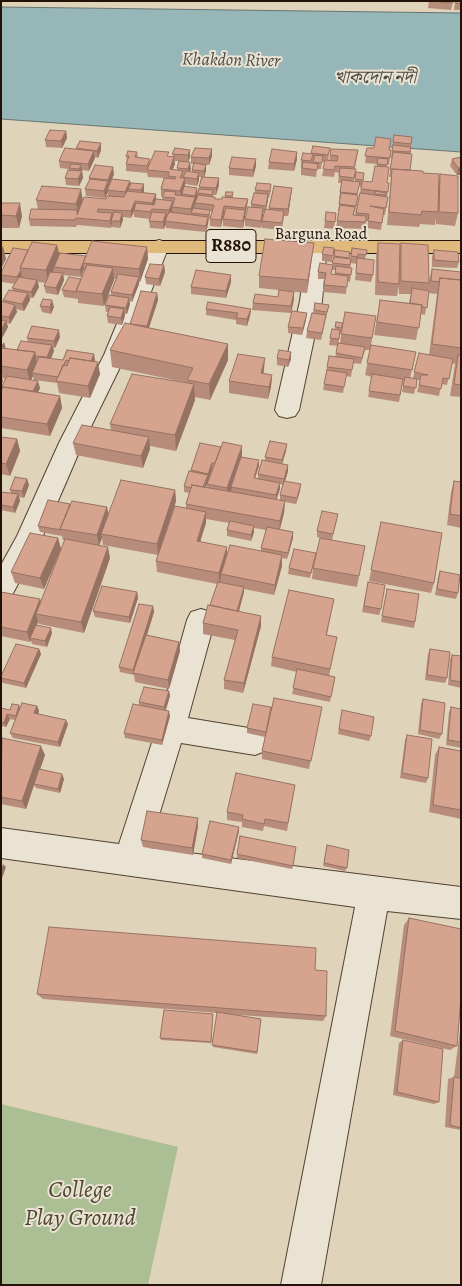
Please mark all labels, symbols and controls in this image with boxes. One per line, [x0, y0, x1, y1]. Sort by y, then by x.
water label: Khakdon River [182, 49, 280, 73]
water label: খাকদোন নদী [334, 68, 416, 90]
street label: Barguna Road [275, 225, 367, 245]
road number: R880 [206, 230, 256, 262]
park label: College Play Ground [24, 1177, 136, 1233]

